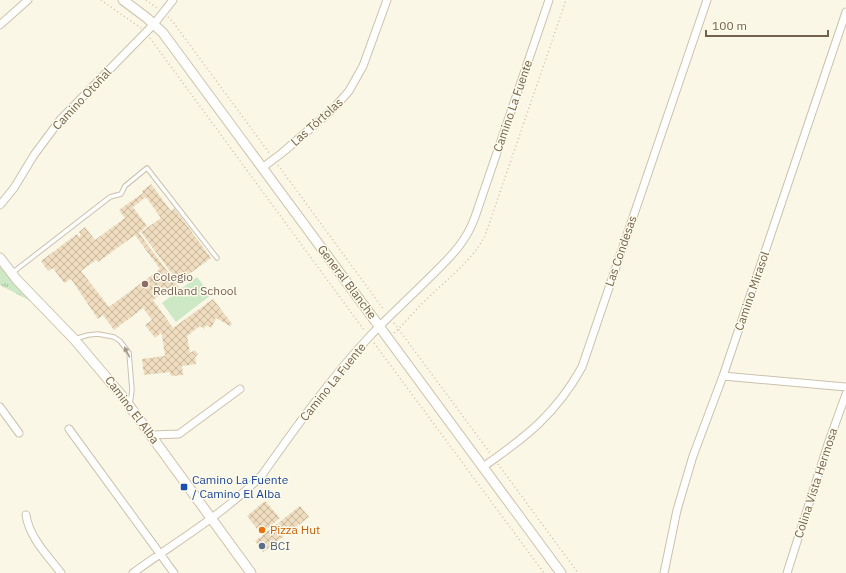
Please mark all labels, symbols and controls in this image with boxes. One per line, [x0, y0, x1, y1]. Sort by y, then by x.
scale bar [706, 12, 828, 38]
text: 100 m [712, 18, 747, 33]
street label: Camino La Fuente [490, 57, 535, 154]
street label: Camino Otoñal [49, 64, 114, 133]
street label: Las Tórtolas [288, 94, 346, 149]
street label: Las Condesas [601, 213, 640, 288]
street label: General Blanche [315, 242, 380, 322]
street label: Camino Mirasol [731, 249, 772, 333]
place label: Colegio Redland School [153, 269, 237, 298]
marker: Colegio Redland School [140, 279, 150, 289]
street label: Camino La Fuente [296, 339, 369, 424]
one-way arrow [124, 346, 130, 358]
street label: Camino El Alba [102, 373, 163, 447]
street label: Colina Vista Hermosa [791, 425, 841, 540]
place label: Camino La Fuente / Camino El Alba [192, 472, 289, 501]
marker: Camino La Fuente / Camino El Alba [179, 482, 189, 492]
place label: Pizza Hut [270, 522, 320, 537]
marker: Pizza Hut [257, 525, 267, 535]
place label: BCI [270, 538, 290, 553]
marker: BCI [257, 541, 267, 551]

